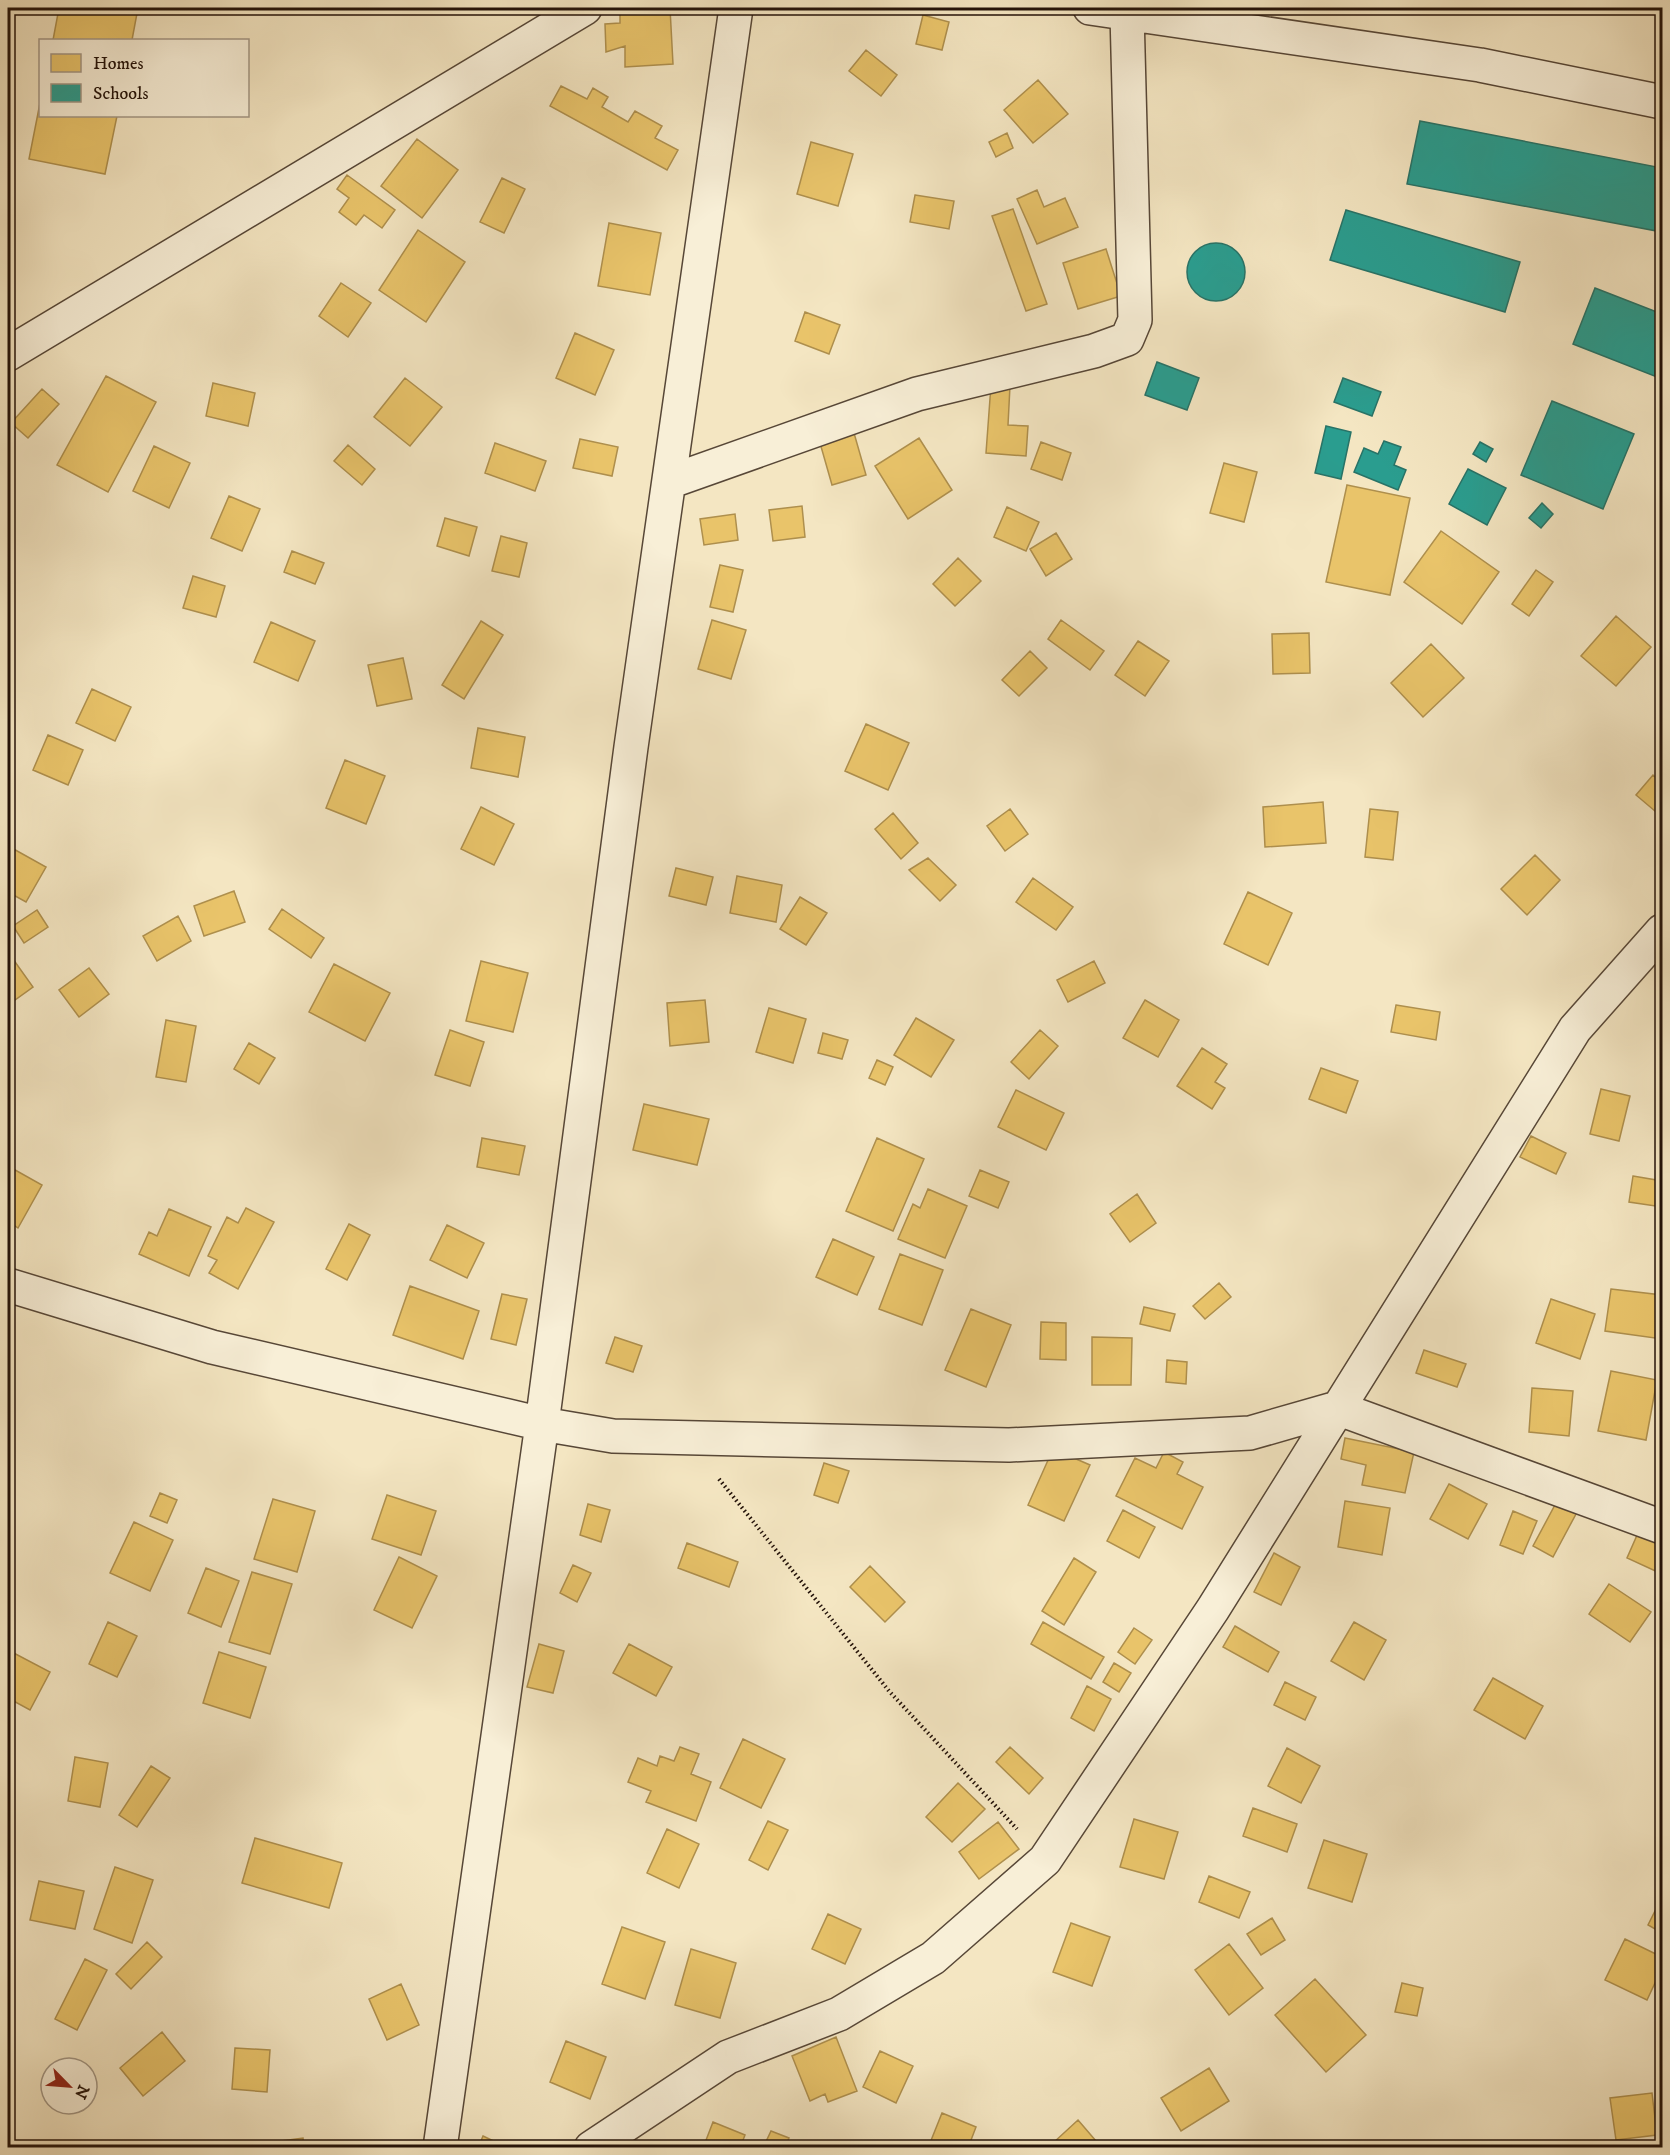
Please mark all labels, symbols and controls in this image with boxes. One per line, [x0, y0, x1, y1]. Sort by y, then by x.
legend [39, 39, 249, 117]
text: Homes [93, 53, 144, 75]
text: Schools [93, 83, 148, 105]
north arrow [39, 2056, 99, 2116]
text: N [70, 2082, 94, 2102]

